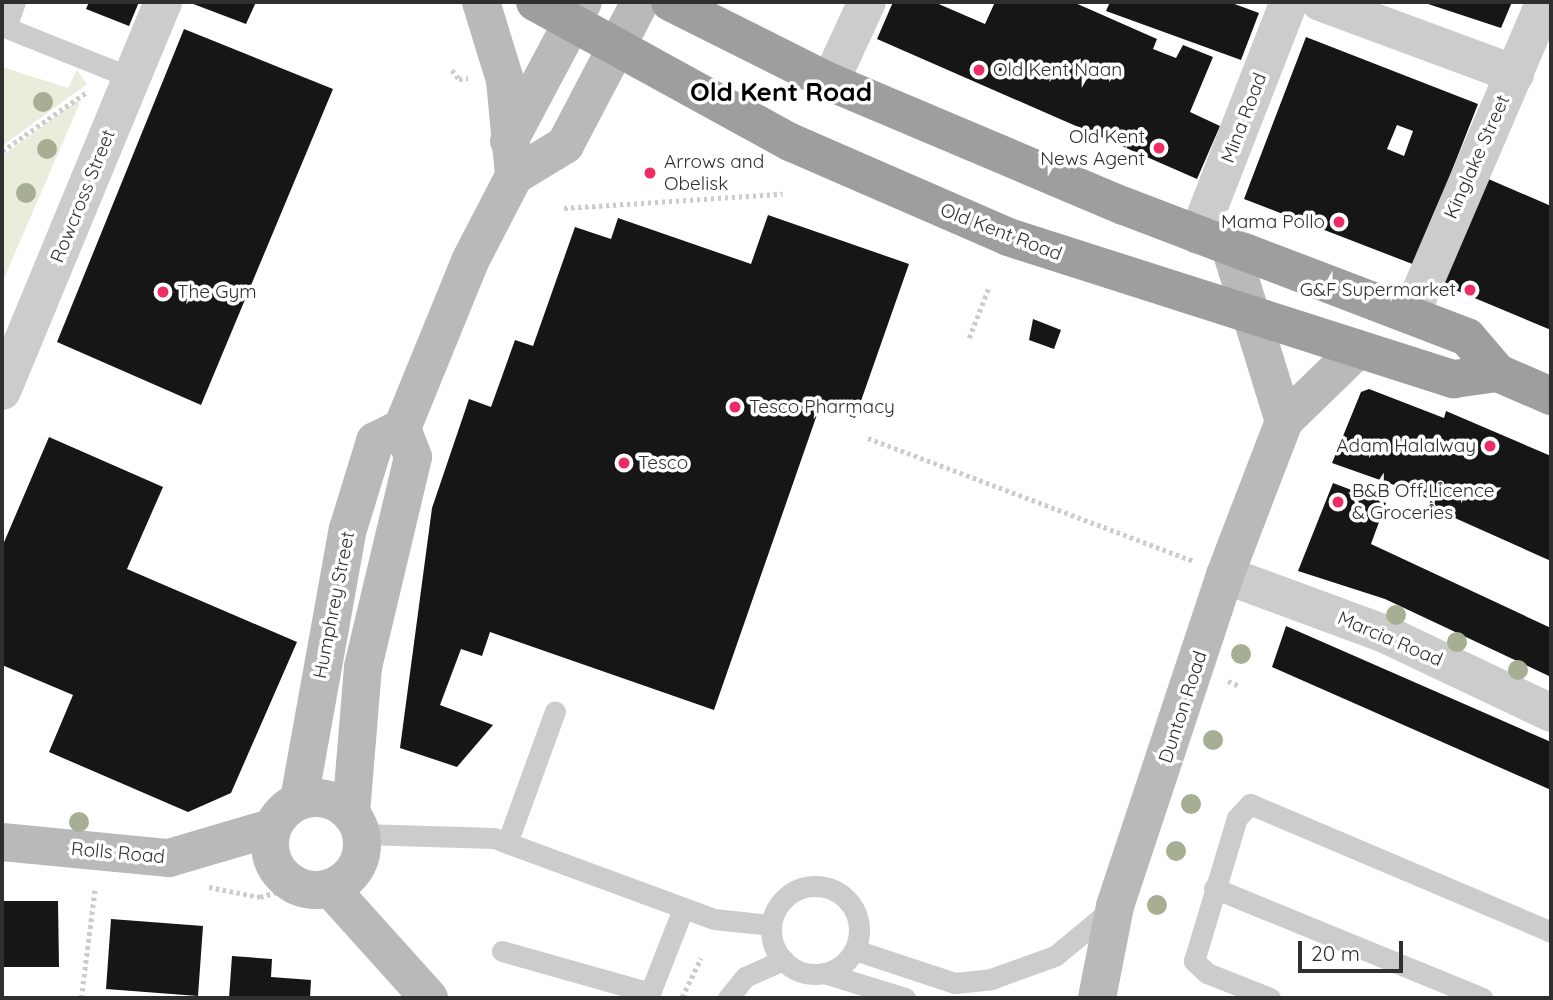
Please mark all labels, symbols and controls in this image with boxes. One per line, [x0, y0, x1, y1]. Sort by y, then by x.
place label: Old Kent Naan [993, 59, 1122, 81]
marker: Old Kent Naan [971, 62, 987, 78]
street label: Mina Road [1216, 70, 1272, 166]
district label: Old Kent Road [690, 76, 872, 108]
street label: Kinglake Street [1439, 92, 1515, 222]
street label: Rowcross Street [46, 126, 120, 266]
place label: Old Kent News Agent [1040, 126, 1145, 170]
marker: Old Kent News Agent [1151, 140, 1167, 156]
place label: Arrows and Obelisk [664, 151, 764, 195]
marker: Arrows and Obelisk [642, 165, 658, 181]
street label: Old Kent Road [937, 198, 1065, 266]
place label: Mama Pollo [1221, 211, 1325, 233]
marker: Mama Pollo [1331, 214, 1347, 230]
place label: G&F Supermarket [1300, 279, 1456, 301]
place label: The Gym [177, 281, 257, 303]
marker: G&F Supermarket [1462, 282, 1478, 298]
marker: The Gym [155, 284, 171, 300]
place label: Tesco Pharmacy [749, 396, 895, 418]
marker: Tesco Pharmacy [727, 399, 743, 415]
place label: Adam Halalway [1336, 435, 1476, 457]
marker: Adam Halalway [1482, 438, 1498, 454]
place label: Tesco [638, 452, 688, 474]
marker: Tesco [616, 455, 632, 471]
place label: B&B Off Licence & Groceries [1352, 480, 1495, 524]
marker: B&B Off Licence & Groceries [1330, 494, 1346, 510]
street label: Humphrey Street [309, 529, 359, 681]
street label: Marcia Road [1334, 607, 1446, 671]
street label: Dunton Road [1154, 648, 1212, 766]
street label: Rolls Road [70, 838, 166, 868]
scale bar [1301, 926, 1406, 970]
text: 20 m [1311, 940, 1360, 966]

